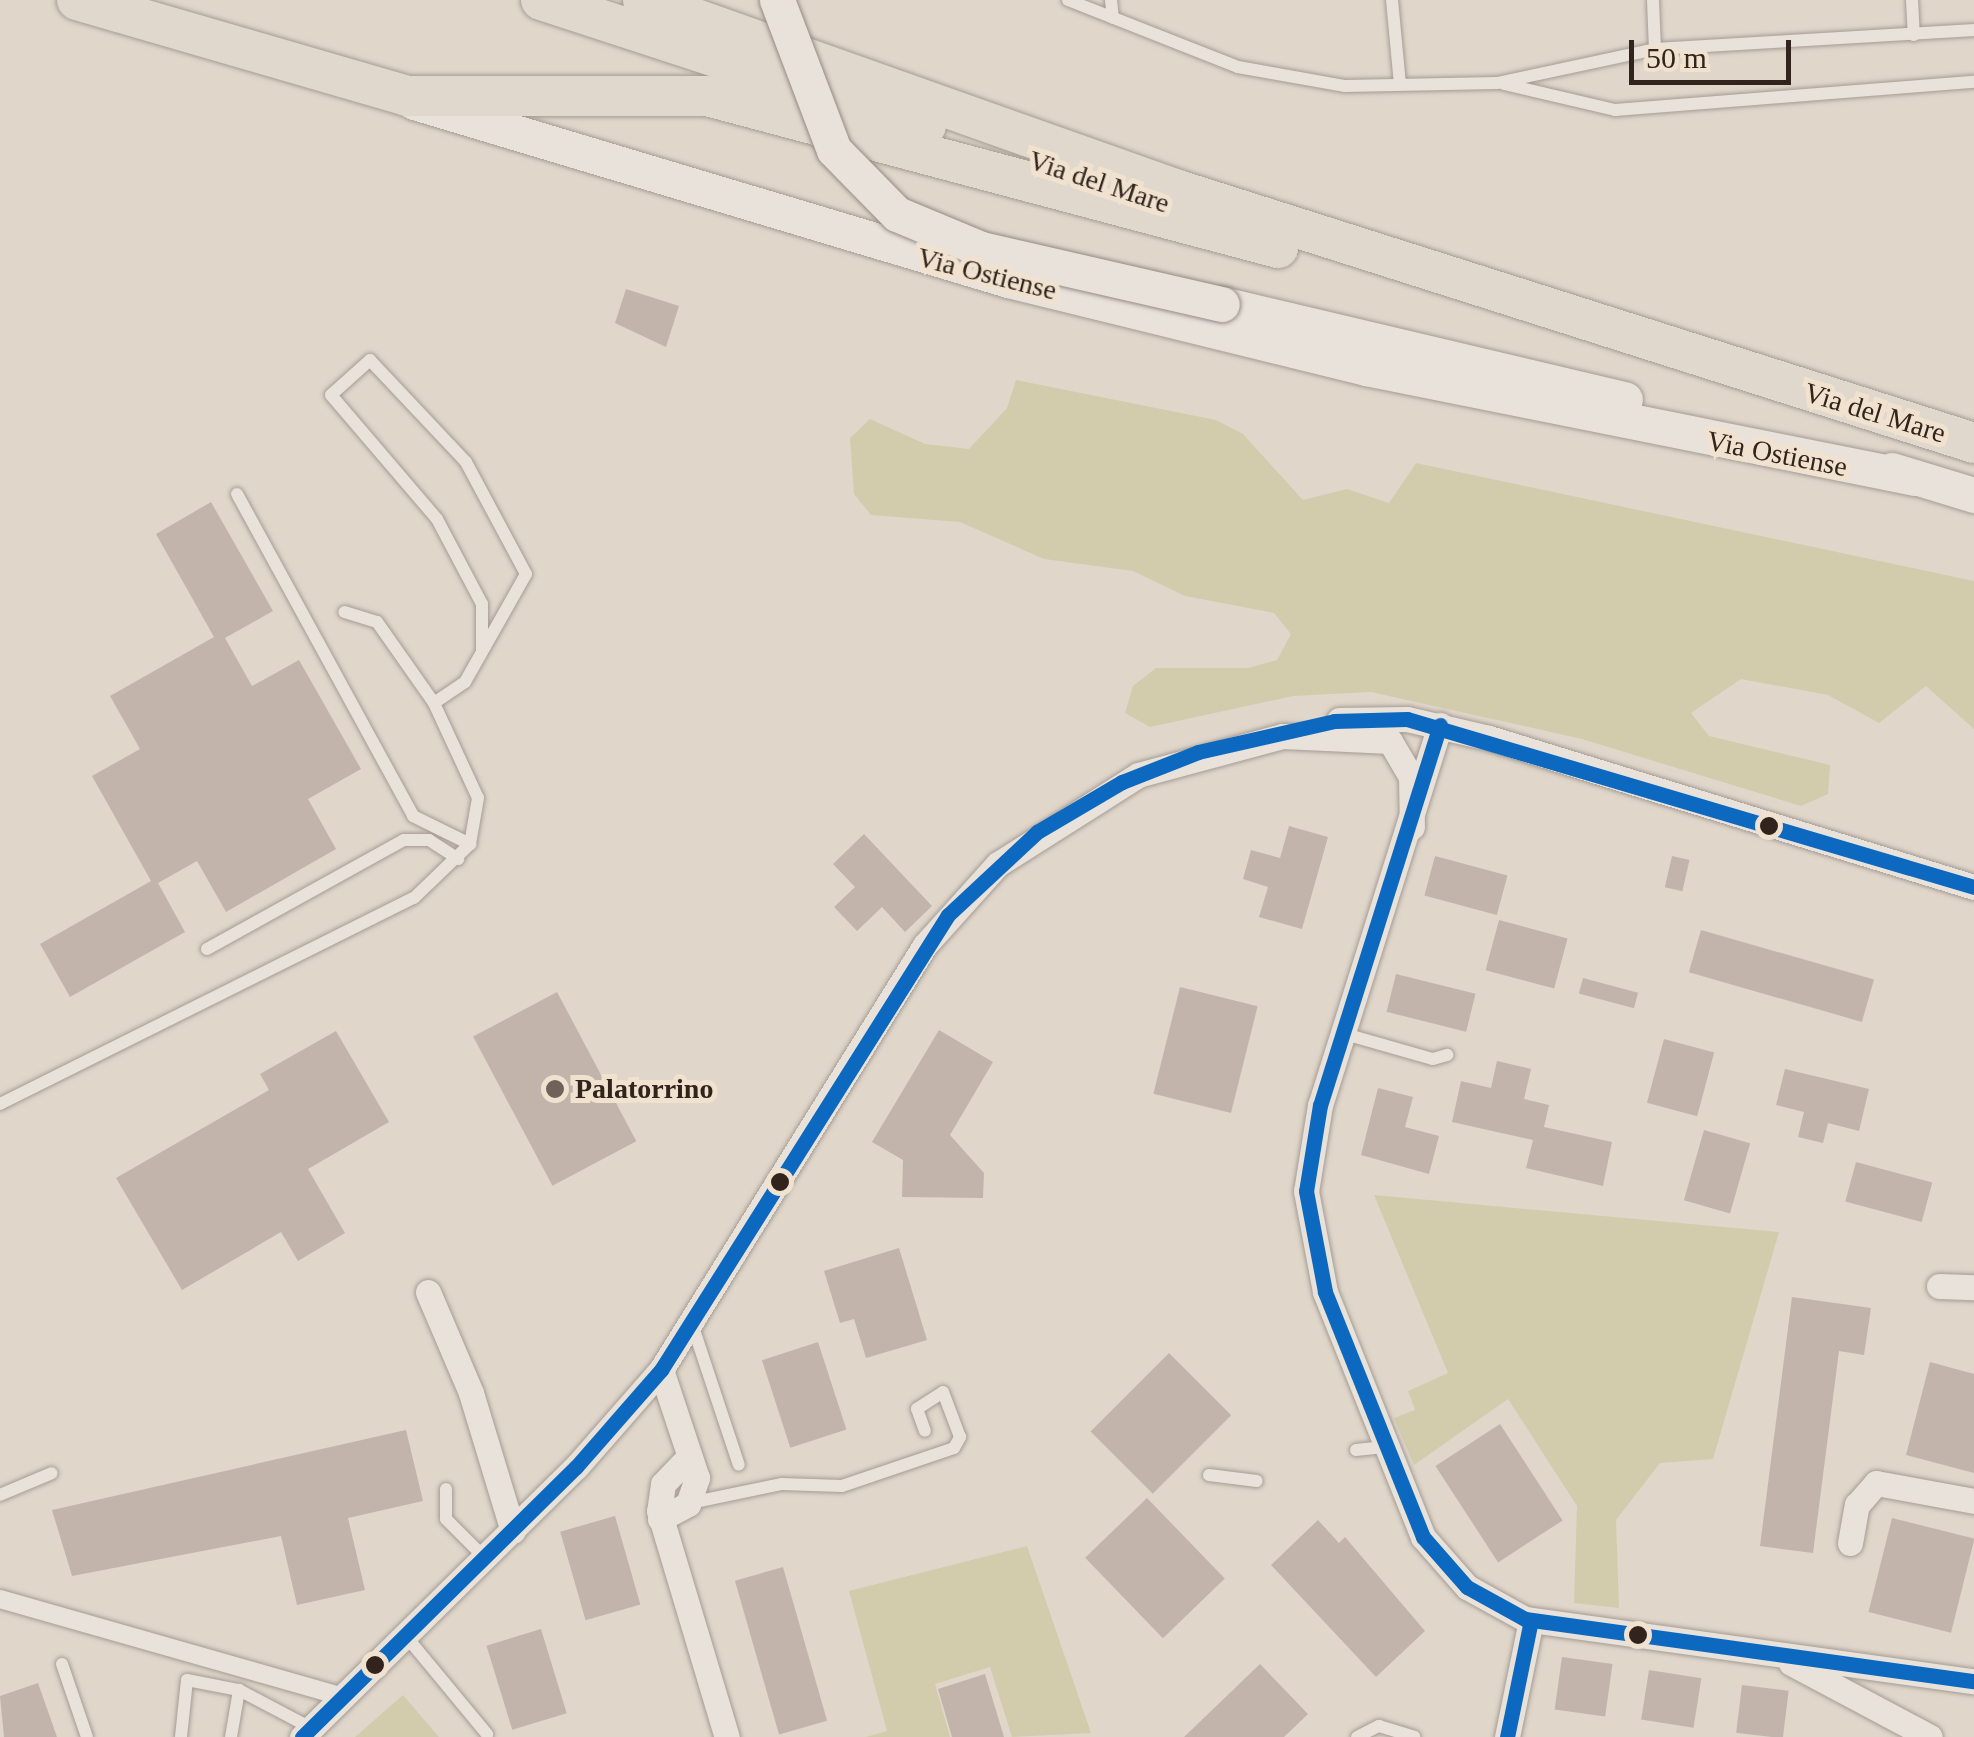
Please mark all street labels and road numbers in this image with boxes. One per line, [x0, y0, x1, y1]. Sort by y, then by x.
street label: Via del Mare [1024, 143, 1174, 221]
street label: Via Ostiense [914, 241, 1060, 307]
street label: Via del Mare [1800, 376, 1950, 450]
street label: Via Ostiense [1704, 424, 1850, 484]

